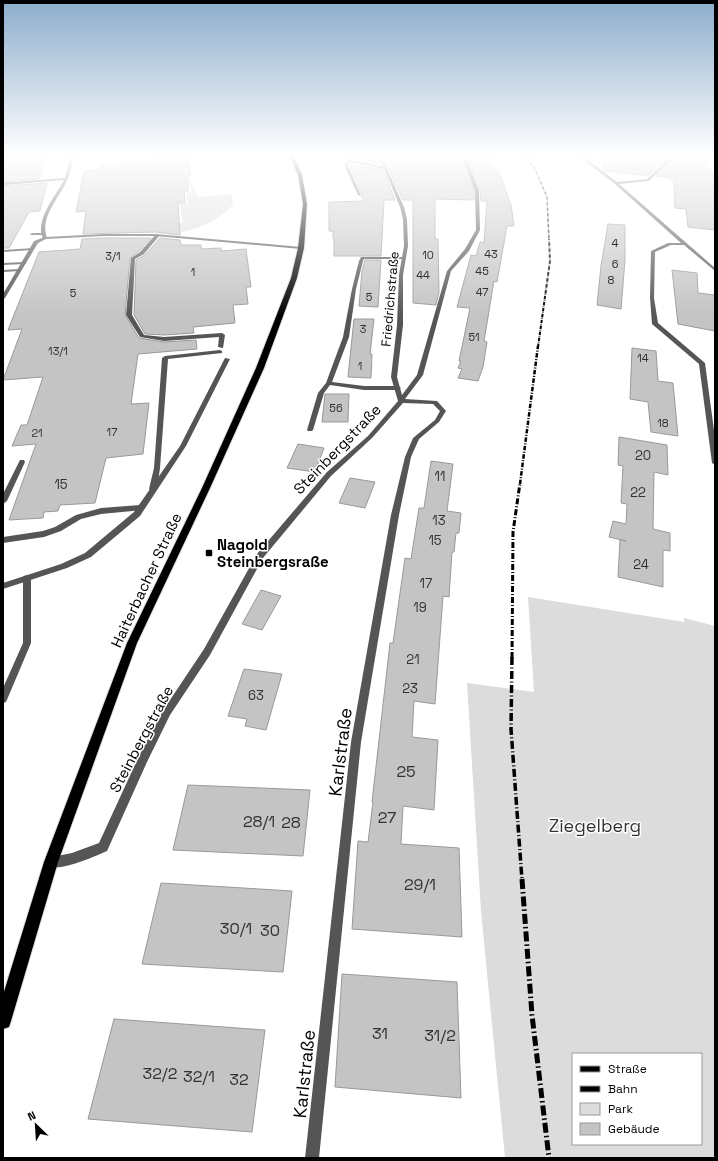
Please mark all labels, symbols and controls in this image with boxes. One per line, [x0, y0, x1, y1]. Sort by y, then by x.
house number: 4 [612, 236, 619, 250]
house number: 43 [484, 247, 498, 261]
house number: 10 [422, 248, 434, 262]
house number: 3/1 [105, 249, 121, 263]
street label: Friedrichstraße [377, 251, 403, 347]
house number: 6 [612, 257, 619, 271]
house number: 45 [475, 264, 489, 278]
house number: 1 [191, 265, 195, 279]
house number: 44 [416, 268, 430, 282]
house number: 8 [608, 273, 615, 287]
house number: 47 [476, 285, 488, 299]
house number: 5 [70, 286, 77, 300]
house number: 5 [366, 290, 373, 304]
house number: 3 [360, 322, 367, 336]
house number: 51 [468, 330, 480, 344]
house number: 13/1 [48, 344, 68, 358]
house number: 14 [637, 351, 649, 365]
house number: 1 [358, 359, 362, 373]
street label: Steinbergstraße [289, 400, 385, 498]
house number: 56 [329, 401, 343, 415]
house number: 18 [657, 416, 669, 430]
house number: 17 [107, 425, 117, 439]
house number: 21 [31, 426, 43, 440]
house number: 20 [635, 447, 651, 464]
house number: 11 [435, 468, 445, 485]
house number: 15 [54, 476, 68, 493]
house number: 22 [630, 484, 646, 501]
street label: Haiterbacher Straße [106, 510, 186, 650]
house number: 13 [432, 512, 446, 529]
house number: 15 [428, 532, 442, 549]
place label: Nagold Steinbergsraße [217, 535, 329, 571]
marker: Nagold Steinbergsraße [204, 548, 214, 558]
house number: 24 [633, 556, 649, 573]
house number: 17 [420, 575, 432, 592]
house number: 19 [413, 599, 427, 616]
house number: 21 [406, 651, 420, 668]
house number: 23 [402, 680, 418, 697]
street label: Steinbergstraße [105, 682, 177, 796]
house number: 63 [248, 687, 264, 704]
street label: Karlstraße [323, 706, 357, 798]
house number: 25 [396, 761, 416, 782]
house number: 27 [378, 807, 396, 828]
house number: 28/1 [243, 811, 275, 832]
house number: 28 [281, 812, 301, 833]
park label: Ziegelberg [549, 814, 641, 837]
house number: 29/1 [404, 874, 436, 895]
house number: 30/1 [220, 918, 252, 939]
house number: 30 [260, 920, 280, 941]
house number: 31 [372, 1023, 388, 1044]
house number: 31/2 [424, 1025, 456, 1046]
street label: Karlstraße [288, 1029, 320, 1119]
legend [572, 1053, 702, 1145]
text: Straße [608, 1061, 647, 1077]
house number: 32/2 [143, 1063, 177, 1084]
house number: 32/1 [183, 1066, 215, 1087]
house number: 32 [229, 1069, 249, 1090]
text: Bahn [608, 1081, 638, 1097]
text: Park [608, 1101, 633, 1117]
north arrow [16, 1105, 56, 1145]
text: N [25, 1108, 38, 1124]
text: Gebäude [608, 1121, 660, 1137]

